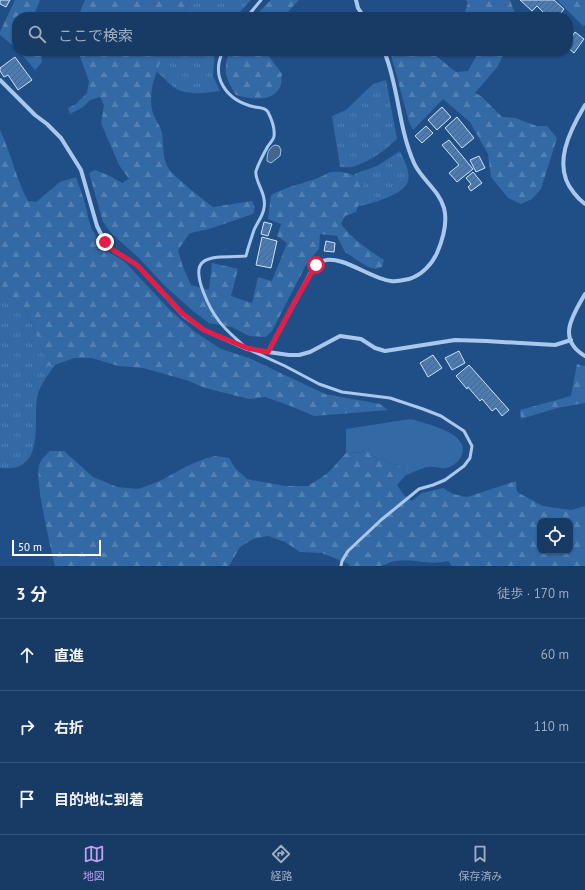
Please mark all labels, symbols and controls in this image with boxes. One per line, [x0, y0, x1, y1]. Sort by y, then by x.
search box [12, 12, 573, 56]
icon: search [26, 23, 48, 45]
text: ここで検索 [58, 26, 133, 45]
route end [96, 233, 114, 251]
route start [307, 256, 325, 274]
map controls [537, 518, 573, 554]
button: locate [537, 518, 573, 554]
scale bar [12, 538, 101, 557]
text: 50 m [18, 540, 42, 554]
text: 3 分 [16, 583, 47, 605]
text: 徒歩 · 170 m [497, 585, 569, 602]
icon: ahead [16, 644, 38, 666]
text: 直進 [54, 646, 84, 665]
text: 60 m [541, 646, 569, 663]
icon: right [16, 716, 38, 738]
text: 右折 [54, 718, 84, 737]
text: 110 m [534, 718, 569, 735]
icon: arrive [16, 788, 38, 810]
text: 目的地に到着 [54, 790, 144, 809]
tab: 地図 [83, 843, 105, 883]
tab: 経路 [270, 843, 292, 883]
tab: 保存済み [458, 843, 502, 883]

